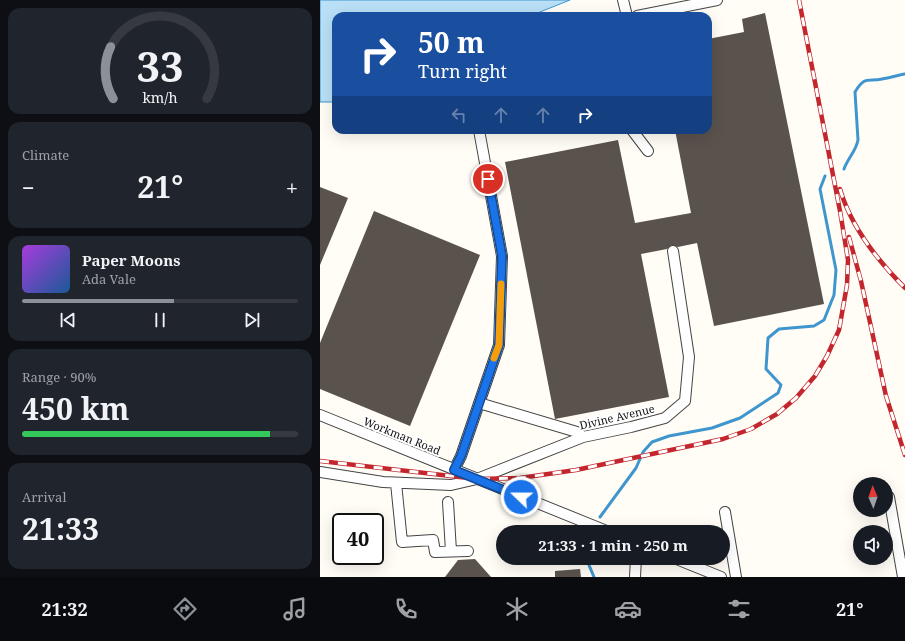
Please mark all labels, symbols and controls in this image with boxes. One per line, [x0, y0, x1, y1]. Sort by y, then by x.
text: 50 m [418, 23, 485, 61]
icon: right [352, 28, 404, 80]
text: 33 [136, 38, 184, 94]
text: Turn right [418, 59, 507, 83]
text: km/h [142, 87, 178, 106]
icon: left [448, 104, 470, 126]
icon: ahead [490, 104, 512, 126]
icon: ahead [532, 104, 554, 126]
icon: right [574, 104, 596, 126]
text: Climate [22, 146, 69, 164]
pin [471, 162, 505, 196]
text: 21° [137, 166, 183, 207]
icon: arrive [477, 168, 499, 190]
text: − [22, 172, 35, 202]
text: + [286, 172, 298, 202]
text: Paper Moons [82, 250, 181, 270]
text: Ada Vale [82, 270, 136, 288]
icon: previous [57, 309, 79, 331]
icon: pause [149, 309, 171, 331]
icon: next [241, 309, 263, 331]
text: Range · 90% [22, 368, 96, 386]
text: 450 km [22, 388, 129, 429]
street label: Divine Avenue [578, 401, 656, 432]
street label: Workman Road [361, 413, 443, 458]
position arrow [500, 476, 542, 518]
north arrow [853, 477, 893, 517]
map controls [853, 477, 893, 565]
text: Arrival [22, 488, 66, 506]
text: 21:33 [22, 508, 99, 549]
speed limit sign: 40 [332, 513, 384, 565]
button: sound [853, 525, 893, 565]
text: 21:33 · 1 min · 250 m [538, 535, 688, 555]
icon: directions [171, 595, 199, 623]
icon: music [281, 595, 309, 623]
icon: phone [392, 595, 420, 623]
icon: climate [503, 595, 531, 623]
icon: car [614, 595, 642, 623]
icon: filters [725, 595, 753, 623]
text: 21:32 [41, 597, 88, 621]
text: 21° [836, 597, 864, 621]

